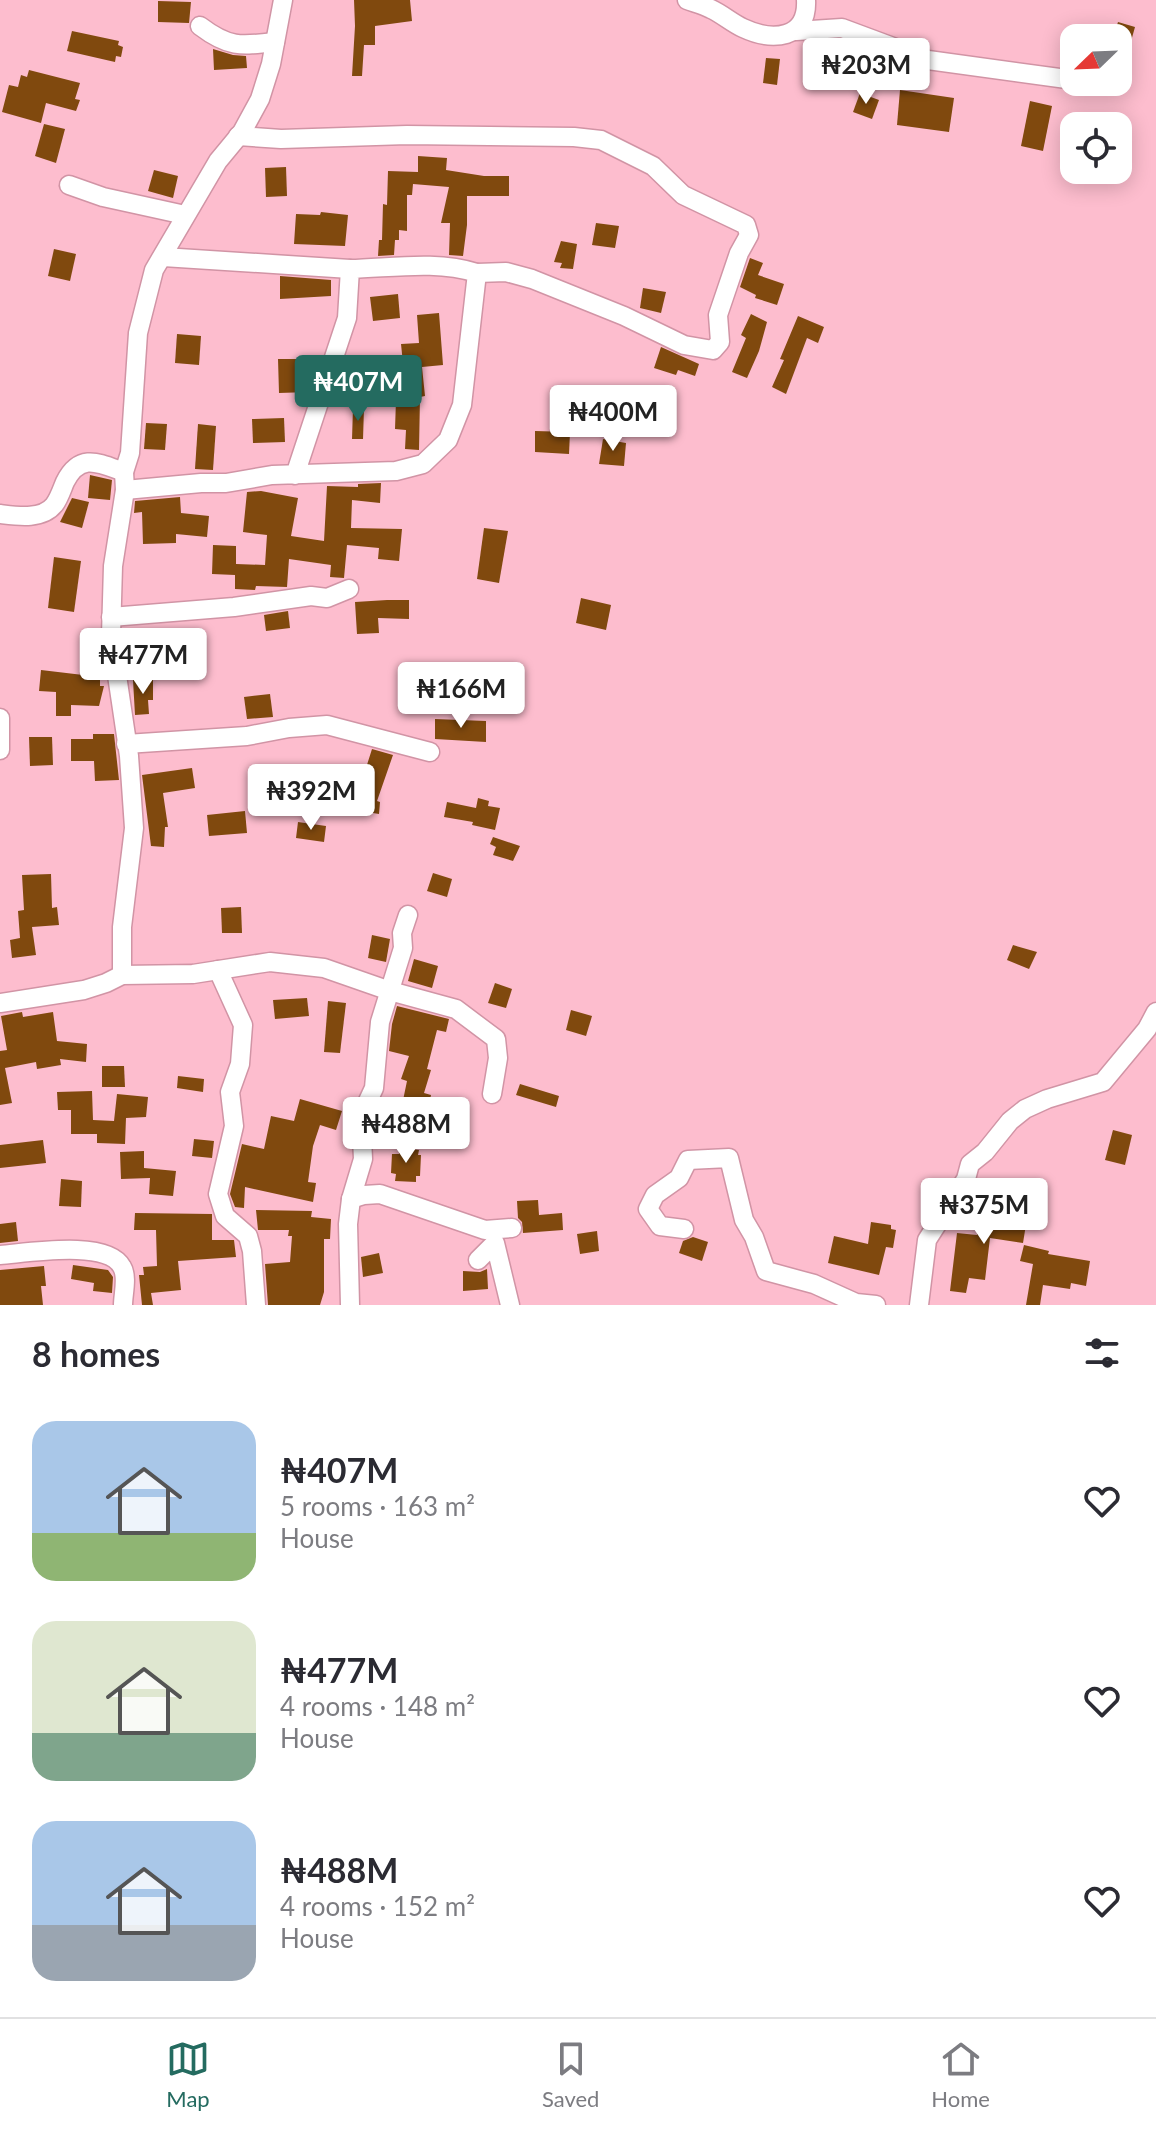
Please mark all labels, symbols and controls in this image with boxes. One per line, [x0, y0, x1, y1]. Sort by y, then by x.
north arrow [1060, 24, 1132, 96]
map controls [1060, 24, 1132, 184]
pin: ₦203M [810, 38, 922, 106]
text: ₦203M [821, 48, 911, 80]
button: locate [1060, 112, 1132, 184]
pin: ₦407M [302, 355, 414, 423]
text: ₦407M [313, 365, 403, 397]
pin: ₦400M [557, 385, 669, 453]
text: ₦400M [568, 395, 658, 427]
pin: ₦477M [87, 628, 199, 696]
text: ₦477M [98, 638, 188, 670]
pin: ₦166M [405, 662, 517, 730]
text: ₦166M [416, 672, 506, 704]
pin: ₦392M [255, 764, 367, 832]
text: ₦392M [266, 774, 356, 806]
pin: ₦488M [350, 1097, 462, 1165]
text: ₦488M [361, 1107, 451, 1139]
pin: ₦375M [928, 1178, 1040, 1246]
text: ₦375M [939, 1188, 1029, 1220]
icon: filters [1080, 1331, 1124, 1375]
text: 8 homes [32, 1333, 160, 1374]
text: ₦407M [280, 1449, 398, 1490]
icon: home [96, 1453, 192, 1549]
icon: heart [1080, 1479, 1124, 1523]
text: 5 rooms · 163 m² [280, 1490, 475, 1522]
text: House [280, 1522, 354, 1554]
text: ₦477M [280, 1649, 398, 1690]
icon: home [96, 1653, 192, 1749]
icon: heart [1080, 1679, 1124, 1723]
text: 4 rooms · 148 m² [280, 1690, 475, 1722]
text: House [280, 1722, 354, 1754]
text: ₦488M [280, 1849, 398, 1890]
icon: home [96, 1853, 192, 1949]
icon: heart [1080, 1879, 1124, 1923]
text: 4 rooms · 152 m² [280, 1890, 475, 1922]
text: House [280, 1922, 354, 1954]
tab: Map [166, 2037, 210, 2112]
tab: Saved [542, 2037, 599, 2112]
tab: Home [931, 2037, 990, 2112]

